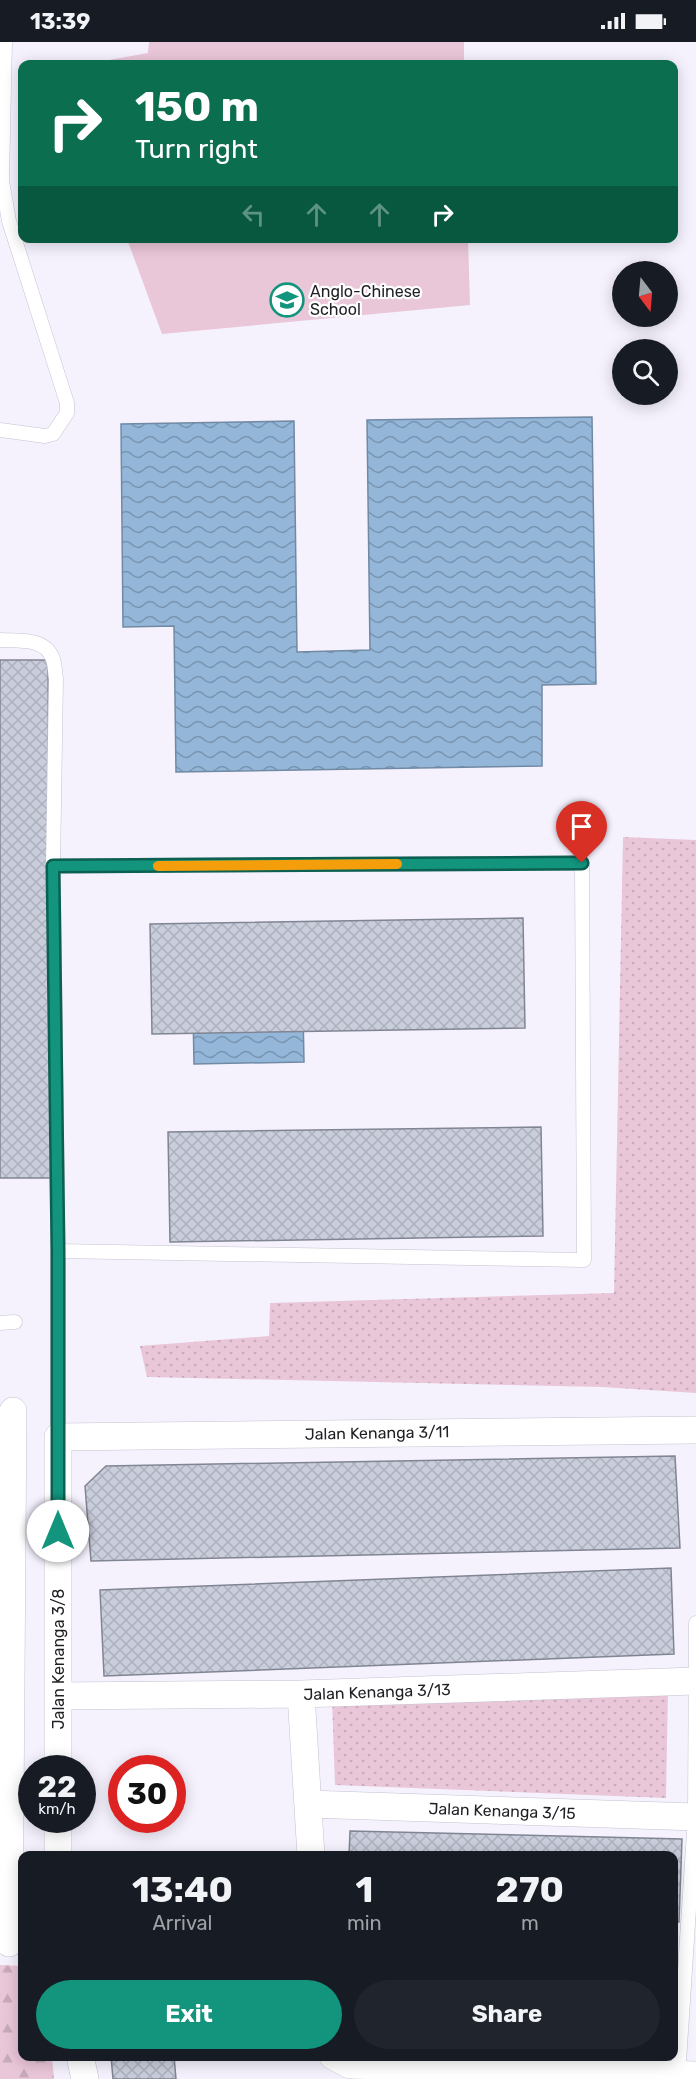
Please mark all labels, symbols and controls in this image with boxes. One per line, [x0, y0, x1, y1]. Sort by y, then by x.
text: 13:39 [30, 8, 90, 35]
text: 150 m [135, 82, 259, 132]
icon: right [36, 84, 114, 162]
text: Turn right [135, 133, 258, 165]
icon: left [237, 198, 270, 231]
icon: ahead [300, 198, 333, 231]
icon: ahead [363, 198, 396, 231]
icon: right [426, 198, 459, 231]
north arrow [612, 261, 678, 327]
map controls [612, 261, 678, 405]
school or university icon: Anglo-Chinese School [269, 282, 305, 318]
place label: Anglo-Chinese School [310, 282, 421, 319]
button: search [612, 339, 678, 405]
pin [556, 801, 607, 863]
icon: arrive [565, 810, 598, 843]
street label: Jalan Kenanga 3/11 [304, 1422, 450, 1444]
position arrow [26, 1499, 90, 1563]
street label: Jalan Kenanga 3/8 [49, 1588, 68, 1730]
street label: Jalan Kenanga 3/13 [303, 1680, 451, 1704]
speed limit sign: 30 [108, 1755, 186, 1833]
text: 22 [38, 1769, 77, 1805]
street label: Jalan Kenanga 3/15 [428, 1799, 576, 1823]
text: km/h [38, 1800, 76, 1818]
text: 13:40 [132, 1868, 233, 1911]
text: 1 [355, 1868, 373, 1911]
text: 270 [496, 1868, 564, 1911]
text: Arrival [152, 1911, 212, 1935]
text: min [347, 1911, 382, 1935]
text: m [521, 1911, 539, 1935]
button: Exit [36, 1980, 342, 2049]
button: Share [354, 1980, 660, 2049]

